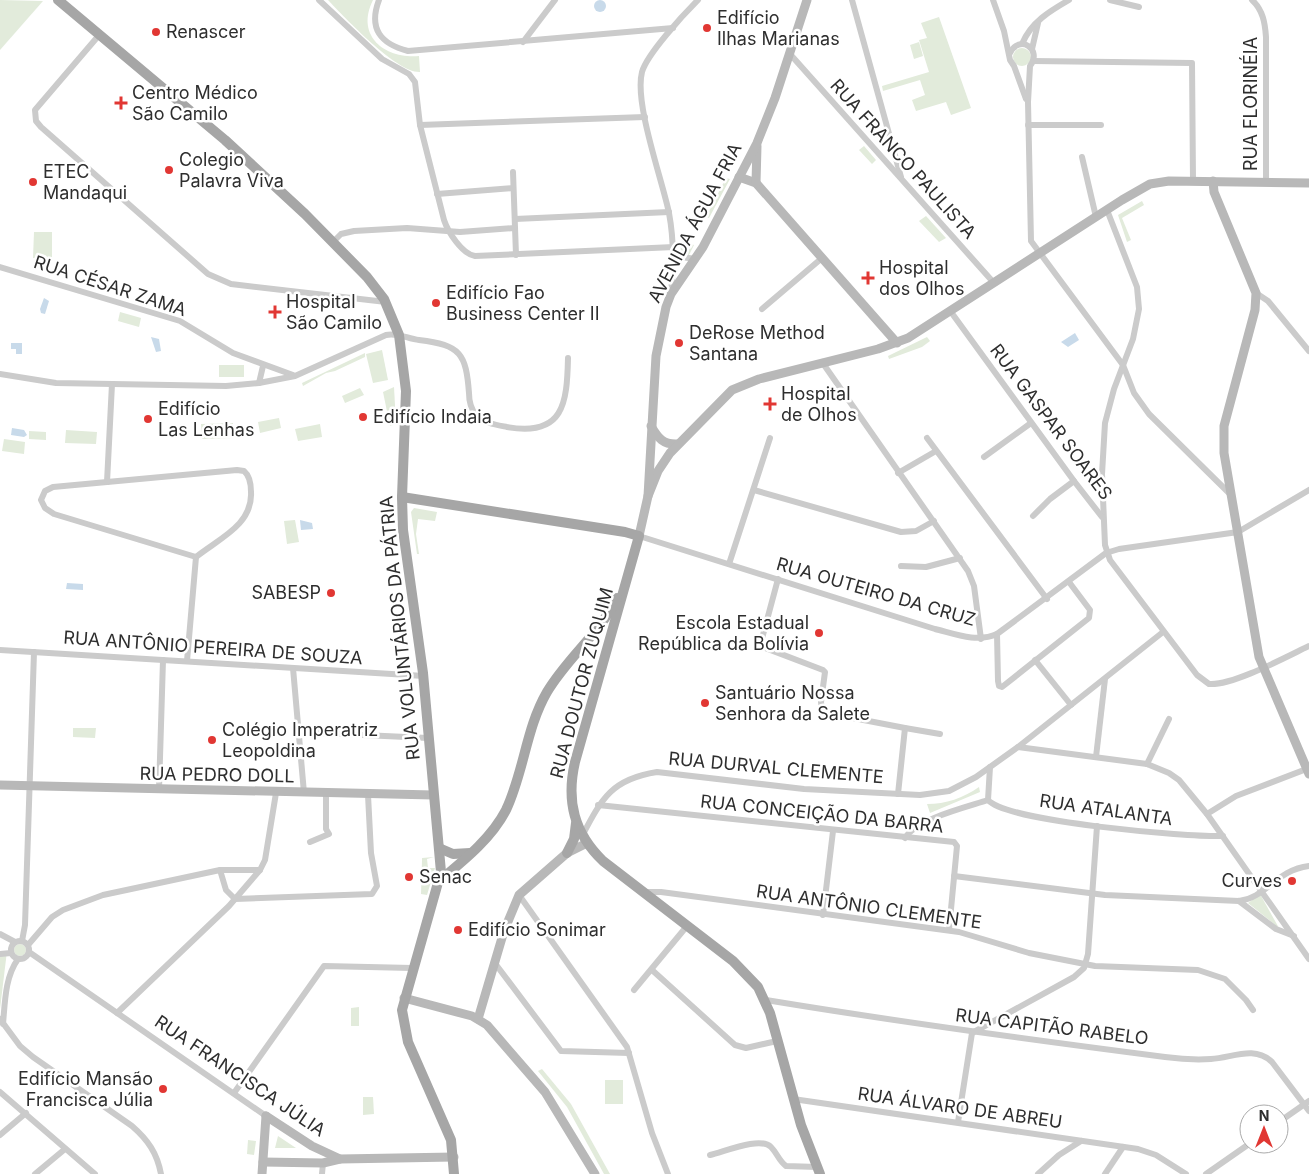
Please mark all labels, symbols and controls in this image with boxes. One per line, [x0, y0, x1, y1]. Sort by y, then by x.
place label: Edifício Ilhas Marianas [717, 7, 840, 49]
place label: Renascer [166, 21, 246, 42]
marker: Edifício Ilhas Marianas [701, 22, 713, 34]
marker: Renascer [150, 26, 162, 38]
street label: RUA FLORINÉIA [1239, 37, 1261, 171]
street label: RUA FRANCO PAULISTA [826, 75, 980, 243]
place label: Centro Médico São Camilo [132, 82, 258, 124]
marker: Centro Médico São Camilo [114, 96, 128, 110]
street label: AVENIDA ÁGUA FRIA [643, 139, 746, 306]
place label: Colegio Palavra Viva [179, 149, 284, 191]
place label: ETEC Mandaqui [43, 161, 127, 203]
marker: Colegio Palavra Viva [163, 164, 175, 176]
marker: ETEC Mandaqui [27, 176, 39, 188]
street label: RUA CÉSAR ZAMA [31, 250, 189, 320]
place label: Hospital dos Olhos [879, 257, 964, 299]
marker: Hospital dos Olhos [861, 271, 875, 285]
place label: Edifício Fao Business Center II [446, 282, 599, 324]
place label: Hospital São Camilo [286, 291, 382, 333]
marker: Edifício Fao Business Center II [430, 297, 442, 309]
marker: Hospital São Camilo [268, 305, 282, 319]
place label: DeRose Method Santana [689, 322, 825, 364]
marker: DeRose Method Santana [673, 337, 685, 349]
street label: RUA GASPAR SOARES [986, 340, 1117, 504]
place label: Hospital de Olhos [781, 383, 857, 425]
marker: Hospital de Olhos [763, 397, 777, 411]
place label: Edifício Las Lenhas [158, 398, 254, 440]
place label: Edifício Indaia [373, 406, 492, 427]
marker: Edifício Indaia [357, 411, 369, 423]
marker: Edifício Las Lenhas [142, 413, 154, 425]
street label: RUA VOLUNTÁRIOS DA PÁTRIA [374, 495, 424, 761]
street label: RUA OUTEIRO DA CRUZ [774, 553, 978, 630]
place label: SABESP [251, 582, 321, 603]
street label: RUA DOUTOR ZUQUIM [546, 585, 617, 781]
marker: SABESP [325, 587, 337, 599]
place label: Escola Estadual República da Bolívia [638, 612, 809, 654]
street label: RUA ANTÔNIO PEREIRA DE SOUZA [63, 626, 364, 668]
marker: Escola Estadual República da Bolívia [813, 627, 825, 639]
place label: Santuário Nossa Senhora da Salete [715, 682, 870, 724]
marker: Santuário Nossa Senhora da Salete [699, 697, 711, 709]
place label: Colégio Imperatriz Leopoldina [222, 719, 378, 761]
marker: Colégio Imperatriz Leopoldina [206, 734, 218, 746]
street label: RUA DURVAL CLEMENTE [668, 748, 884, 787]
street label: RUA PEDRO DOLL [139, 763, 295, 786]
street label: RUA CONCEIÇÃO DA BARRA [699, 789, 945, 837]
street label: RUA ATALANTA [1038, 790, 1174, 829]
place label: Senac [419, 866, 472, 887]
place label: Curves [1221, 870, 1282, 891]
marker: Senac [403, 871, 415, 883]
marker: Curves [1286, 875, 1298, 887]
street label: RUA ANTÔNIO CLEMENTE [755, 879, 983, 933]
place label: Edifício Sonimar [468, 919, 606, 940]
marker: Edifício Sonimar [452, 924, 464, 936]
street label: RUA CAPITÃO RABELO [954, 1003, 1150, 1049]
street label: RUA FRANCISCA JÚLIA [151, 1010, 330, 1141]
place label: Edifício Mansão Francisca Júlia [18, 1068, 153, 1110]
street label: RUA ÁLVARO DE ABREU [856, 1082, 1064, 1132]
marker: Edifício Mansão Francisca Júlia [157, 1083, 169, 1095]
north arrow [1239, 1104, 1289, 1154]
text: N [1259, 1107, 1269, 1124]

